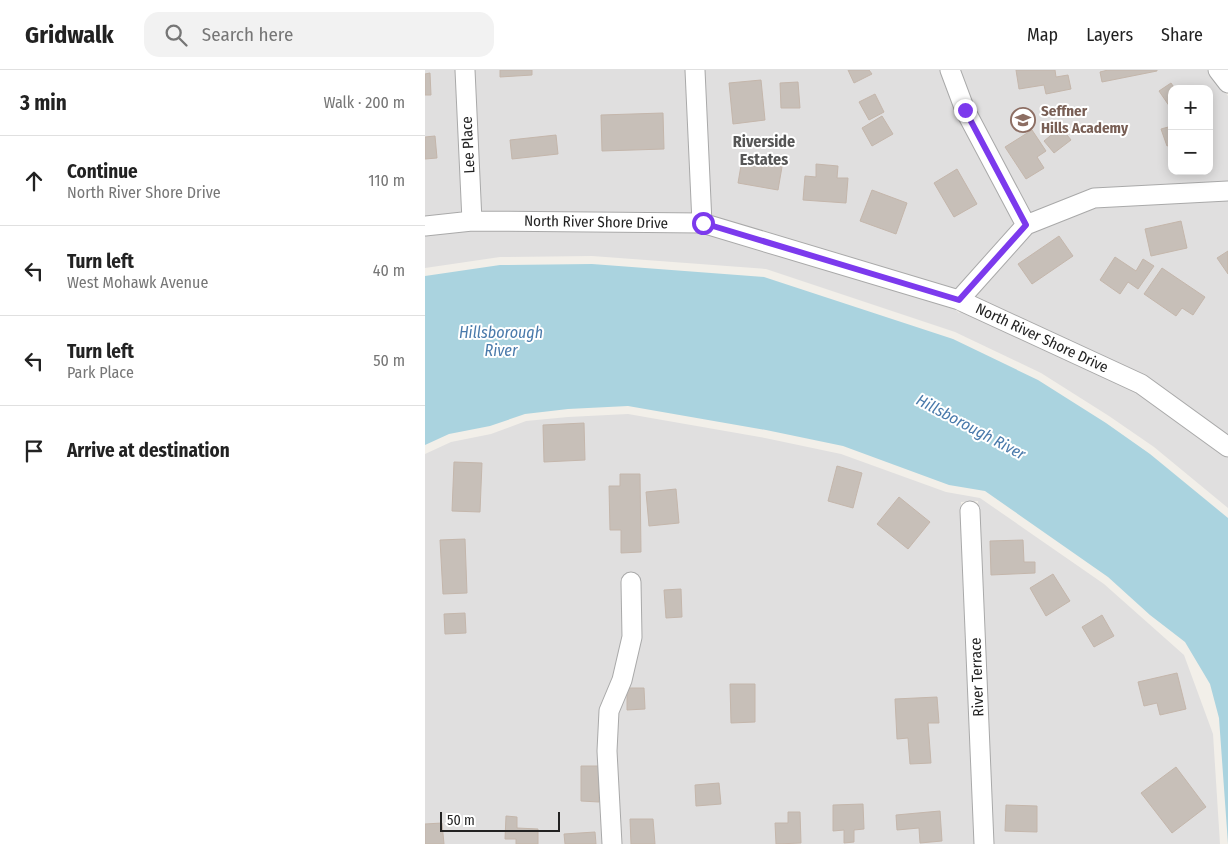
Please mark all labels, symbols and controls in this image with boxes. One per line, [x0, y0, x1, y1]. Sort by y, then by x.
search box [144, 12, 494, 57]
text: Gridwalk [25, 21, 114, 49]
icon: search [162, 21, 190, 49]
text: Search here [202, 23, 293, 46]
text: Map [1027, 24, 1058, 46]
text: Layers [1086, 24, 1133, 46]
text: Share [1161, 24, 1203, 46]
map controls [1168, 85, 1213, 175]
button: + [1168, 85, 1213, 130]
text: 3 min [20, 90, 67, 116]
text: Walk · 200 m [323, 93, 405, 112]
route end [954, 99, 977, 122]
place label: Seffner Hills Academy [1041, 102, 1129, 137]
school or university icon: Seffner Hills Academy [1010, 107, 1036, 133]
street label: Lee Place [458, 116, 478, 174]
button: − [1168, 130, 1213, 175]
district label: Riverside Estates [733, 132, 795, 169]
text: Continue [67, 160, 138, 183]
icon: ahead [20, 167, 48, 195]
text: 110 m [368, 171, 405, 190]
text: North River Shore Drive [67, 183, 221, 202]
street label: North River Shore Drive [524, 212, 668, 232]
route start [692, 212, 715, 235]
text: Turn left [67, 250, 134, 273]
icon: left [20, 257, 48, 285]
text: 40 m [373, 261, 405, 280]
text: West Mohawk Avenue [67, 273, 208, 292]
street label: North River Shore Drive [973, 299, 1111, 377]
water label: Hillsborough River [459, 323, 543, 360]
text: Turn left [67, 340, 134, 363]
icon: left [20, 347, 48, 375]
text: 50 m [373, 351, 405, 370]
text: Park Place [67, 363, 134, 382]
water label: Hillsborough River [913, 390, 1029, 464]
icon: arrive [20, 437, 48, 465]
text: Arrive at destination [67, 439, 230, 462]
street label: River Terrace [967, 637, 987, 717]
scale bar [440, 809, 560, 832]
text: 50 m [447, 812, 475, 829]

